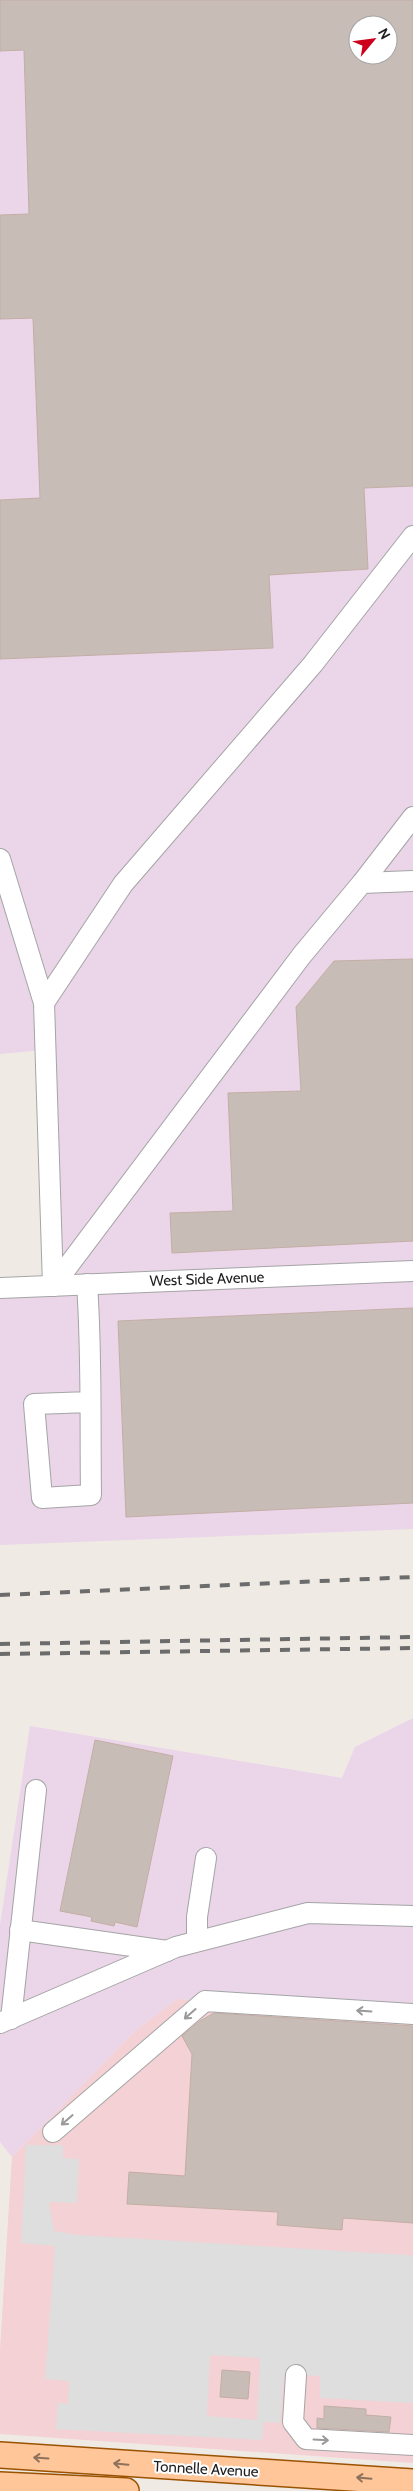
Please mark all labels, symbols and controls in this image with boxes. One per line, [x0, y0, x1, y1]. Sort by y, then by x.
north arrow [348, 15, 398, 65]
text: N [374, 25, 395, 42]
street label: West Side Avenue [149, 1268, 265, 1290]
one-way arrow [357, 2006, 373, 2015]
one-way arrow [183, 2008, 196, 2019]
one-way arrow [60, 2114, 73, 2126]
one-way arrow [312, 2435, 328, 2444]
one-way arrow [34, 2453, 50, 2462]
street label: Tonnelle Avenue [153, 2457, 259, 2481]
one-way arrow [113, 2459, 129, 2469]
one-way arrow [357, 2474, 373, 2483]

